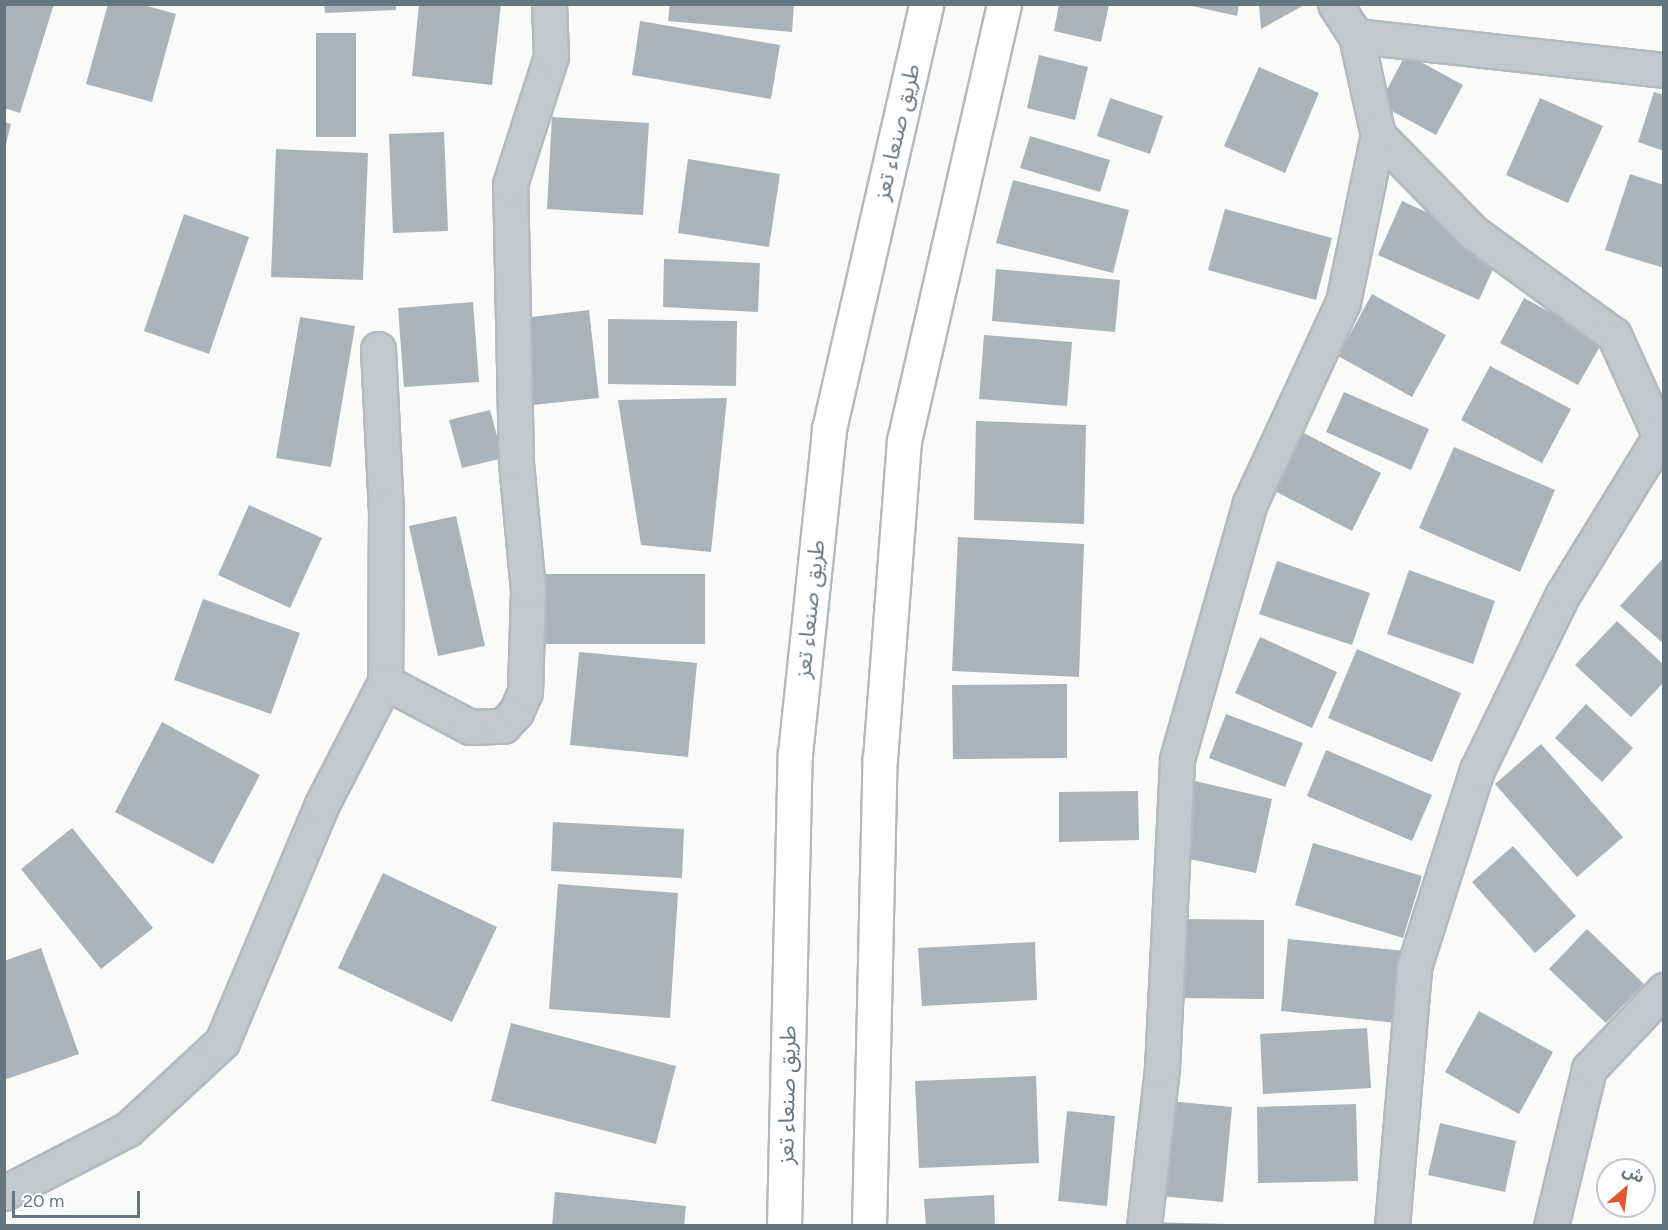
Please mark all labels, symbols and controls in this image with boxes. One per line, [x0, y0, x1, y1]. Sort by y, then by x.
street label: طريق صنعاء تعز [868, 61, 926, 203]
street label: طريق صنعاء تعز [790, 538, 830, 680]
street label: طريق صنعاء تعز [773, 1025, 801, 1165]
north arrow [1596, 1158, 1656, 1218]
text: ش [1620, 1160, 1648, 1187]
scale bar [15, 1179, 142, 1217]
text: 20 m [23, 1190, 64, 1212]

